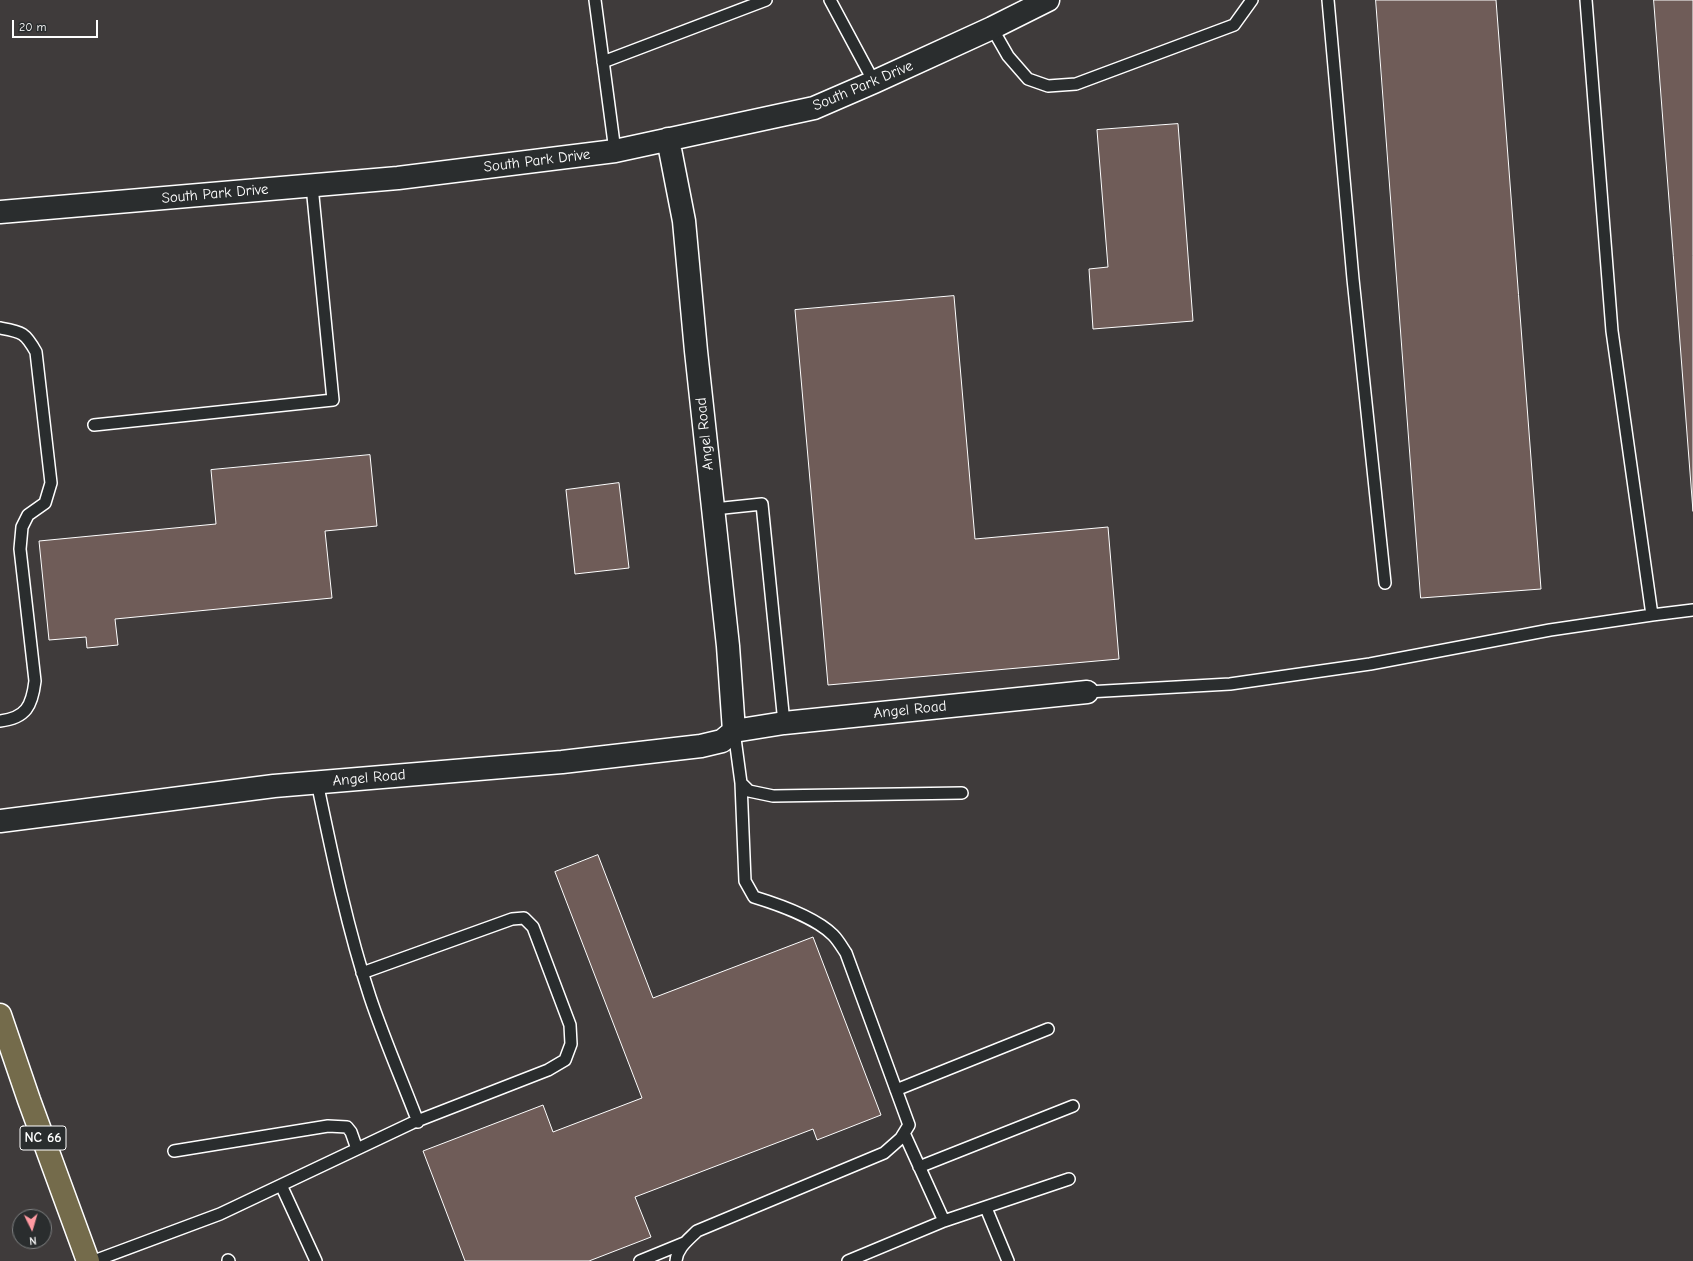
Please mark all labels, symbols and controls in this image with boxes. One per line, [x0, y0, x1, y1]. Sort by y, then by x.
scale bar [14, 12, 100, 38]
text: 20 m [19, 20, 47, 34]
street label: South Park Drive [810, 57, 916, 115]
street label: South Park Drive [483, 146, 591, 176]
street label: South Park Drive [161, 180, 269, 208]
street label: Angel Road [692, 397, 718, 471]
street label: Angel Road [873, 697, 947, 723]
street label: Angel Road [332, 766, 406, 790]
road number: NC 66 [20, 1126, 66, 1150]
north arrow [12, 1209, 52, 1249]
text: N [29, 1234, 37, 1247]

